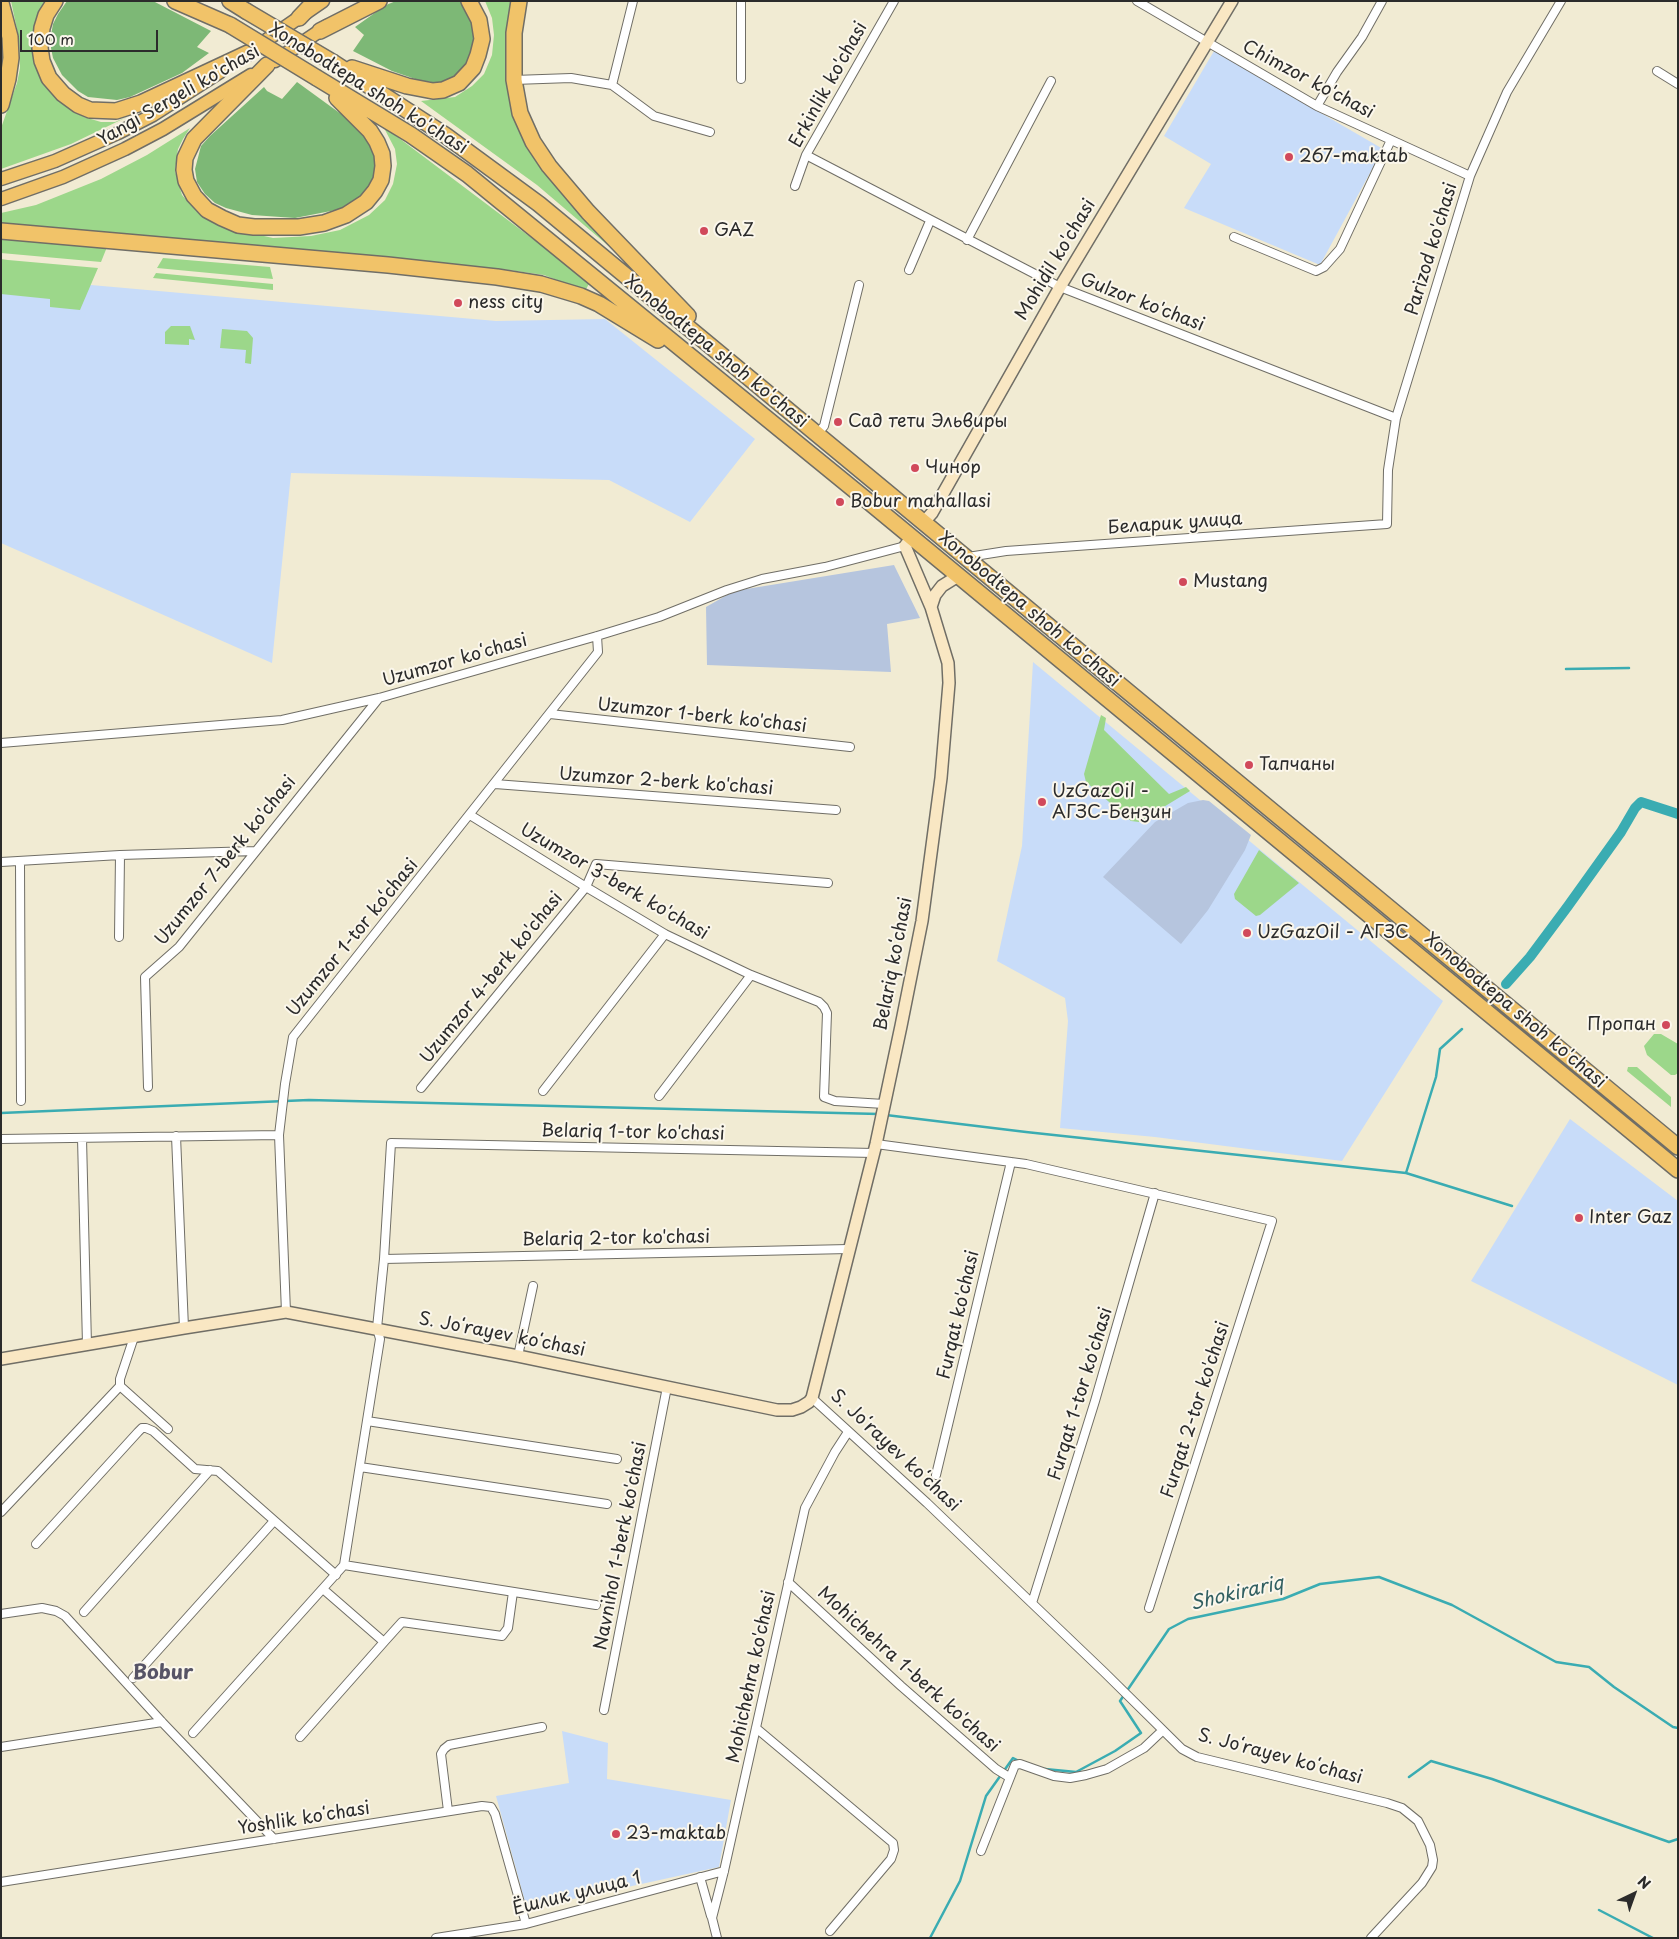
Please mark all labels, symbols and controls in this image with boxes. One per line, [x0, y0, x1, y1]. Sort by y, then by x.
street label: Erkinlik ko'chasi [785, 18, 873, 152]
street label: Xonobodtepa shoh ko'chasi [265, 19, 471, 159]
scale bar [22, 20, 160, 52]
text: 100 m [28, 27, 74, 50]
street label: Chimzor ko'chasi [1238, 36, 1378, 124]
street label: Yangi Sergeli ko'chasi [94, 41, 264, 151]
place label: 267-maktab [1299, 146, 1408, 168]
marker: 267-maktab [1283, 151, 1295, 163]
street label: Parizod ko'chasi [1402, 180, 1462, 318]
street label: Mohidil ko'chasi [1011, 196, 1101, 324]
place label: GAZ [714, 220, 754, 242]
marker: GAZ [698, 225, 710, 237]
street label: Gulzor ko'chasi [1077, 269, 1207, 337]
street label: Xonobodtepa shoh ko'chasi [620, 271, 812, 433]
place label: ness city [468, 292, 543, 314]
marker: ness city [452, 297, 464, 309]
place label: Сад тети Эльвиры [848, 411, 1007, 433]
marker: Сад тети Эльвиры [832, 416, 844, 428]
place label: Чинор [925, 457, 981, 479]
marker: Чинор [909, 462, 921, 474]
place label: Bobur mahallasi [850, 491, 991, 513]
marker: Bobur mahallasi [834, 496, 846, 508]
street label: Беларик улица [1107, 509, 1243, 539]
street label: Xonobodtepa shoh ko'chasi [934, 528, 1124, 692]
place label: Mustang [1193, 571, 1268, 593]
marker: Mustang [1177, 576, 1189, 588]
street label: Uzumzor koʻchasi [380, 630, 530, 692]
street label: Uzumzor 1-berk ko'chasi [596, 694, 808, 738]
place label: Тапчаны [1259, 754, 1335, 776]
marker: Тапчаны [1243, 759, 1255, 771]
street label: Uzumzor 2-berk ko'chasi [558, 764, 774, 800]
street label: Uzumzor 7-berk ko'chasi [151, 772, 301, 950]
place label: UzGazOil - АГЗС-Бензин [1052, 781, 1172, 824]
marker: UzGazOil - АГЗС-Бензин [1036, 796, 1048, 808]
street label: Uzumzor 3-berk ko'chasi [516, 819, 712, 945]
street label: Uzumzor 1-tor ko‘chasi [283, 855, 423, 1021]
street label: Uzumzor 4-berk ko'chasi [416, 888, 568, 1068]
street label: Belariq koʻchasi [870, 895, 918, 1033]
place label: UzGazOil - АГЗС [1257, 922, 1409, 944]
marker: UzGazOil - АГЗС [1241, 927, 1253, 939]
street label: Xonobodtepa shoh ko'chasi [1420, 929, 1610, 1093]
place label: Пропан [1587, 1014, 1656, 1036]
marker: Пропан [1660, 1019, 1672, 1031]
street label: Belariq 1-tor ko'chasi [541, 1121, 725, 1145]
place label: Inter Gaz [1589, 1207, 1671, 1229]
marker: Inter Gaz [1573, 1212, 1585, 1224]
street label: Belariq 2-tor ko'chasi [522, 1227, 710, 1251]
street label: Furqat ko'chasi [934, 1248, 984, 1382]
street label: Furqat 1-tor ko'chasi [1044, 1305, 1118, 1483]
street label: S. Joʻrayev koʻchasi [417, 1308, 587, 1362]
street label: Furqat 2-tor ko'chasi [1157, 1319, 1235, 1501]
street label: S. Joʻrayev koʻchasi [826, 1385, 964, 1517]
street label: Navnihol 1-berk ko'chasi [590, 1440, 652, 1652]
water label: Shokirariq [1188, 1572, 1286, 1616]
street label: Mohichehra 1-berk ko'chasi [813, 1583, 1003, 1757]
street label: Mohichehra ko'chasi [723, 1589, 781, 1765]
district label: Bobur [133, 1661, 193, 1685]
street label: S. Joʻrayev koʻchasi [1195, 1725, 1365, 1789]
street label: Yoshlik koʻchasi [236, 1798, 372, 1840]
place label: 23-maktab [626, 1823, 726, 1845]
marker: 23-maktab [610, 1828, 622, 1840]
street label: Ёшлик улица 1 [511, 1868, 643, 1920]
north arrow [1609, 1869, 1659, 1919]
text: N [1633, 1871, 1656, 1894]

